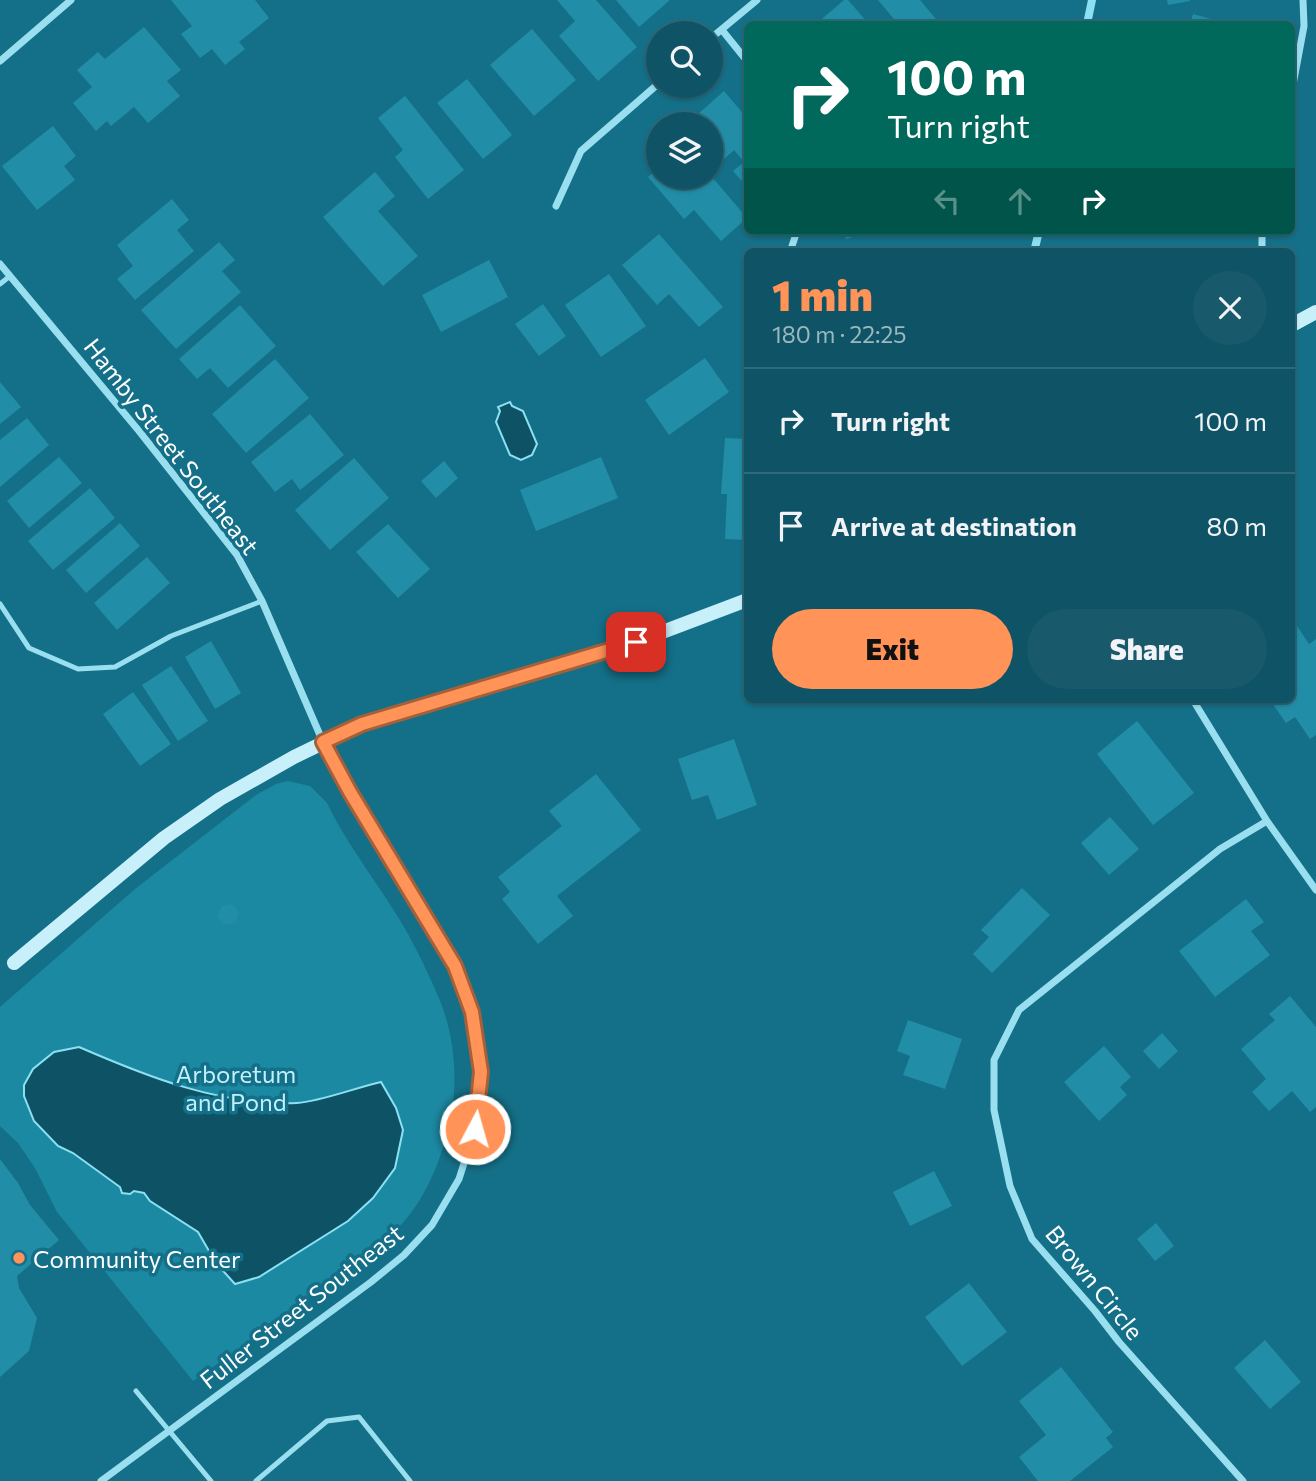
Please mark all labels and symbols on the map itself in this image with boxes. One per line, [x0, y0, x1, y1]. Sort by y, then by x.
street label: Hamby Street Southeast [79, 332, 265, 560]
pin [606, 612, 666, 672]
park label: Arboretum and Pond [176, 1059, 296, 1116]
position arrow [438, 1092, 512, 1166]
street label: Fuller Street Southeast [194, 1218, 408, 1394]
street label: Brown Circle [1040, 1219, 1150, 1345]
place label: Community Center [33, 1244, 241, 1273]
marker: Community Center [11, 1250, 27, 1266]

